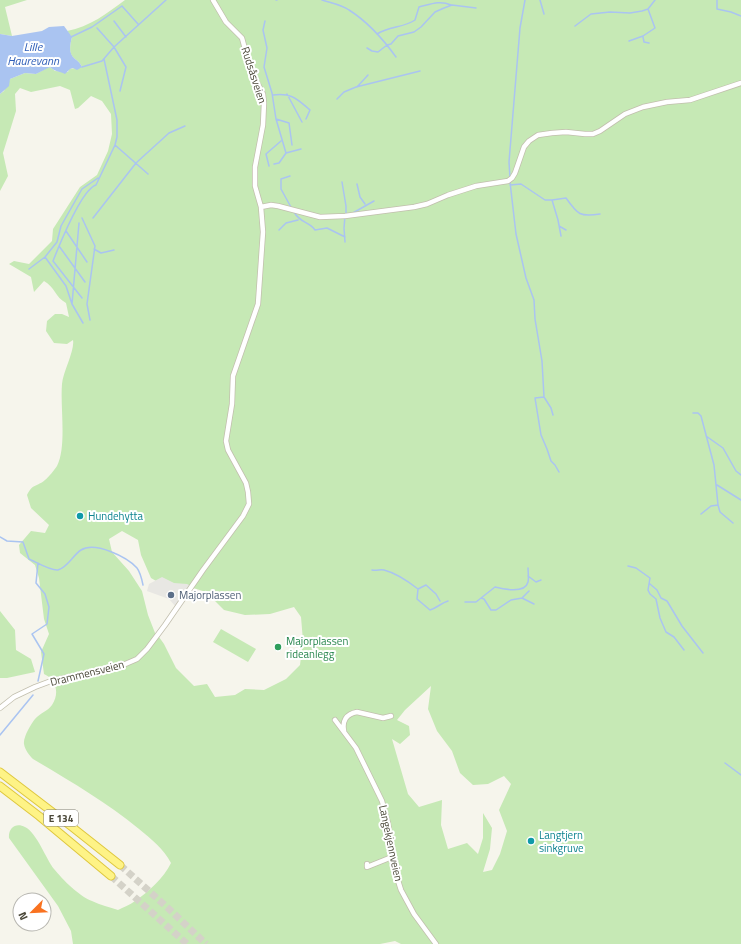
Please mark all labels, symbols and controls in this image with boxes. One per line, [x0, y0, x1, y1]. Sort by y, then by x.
water label: Lille Haurevann [7, 37, 60, 70]
street label: Rudsåsveien [237, 45, 271, 105]
place label: Hundehytta [88, 508, 143, 524]
marker: Hundehytta [75, 511, 85, 521]
place label: Majorplassen [179, 587, 241, 603]
marker: Majorplassen [166, 590, 176, 600]
place label: Majorplassen rideanlegg [286, 633, 348, 662]
marker: Majorplassen rideanlegg [273, 642, 283, 652]
street label: Drammensveien [48, 656, 126, 690]
street label: Langekjennveien [375, 803, 407, 883]
road number: E 134 [44, 810, 78, 826]
place label: Langtjern sinkgruve [539, 827, 584, 856]
marker: Langtjern sinkgruve [526, 836, 536, 846]
north arrow [12, 892, 52, 932]
text: N [14, 909, 32, 923]

